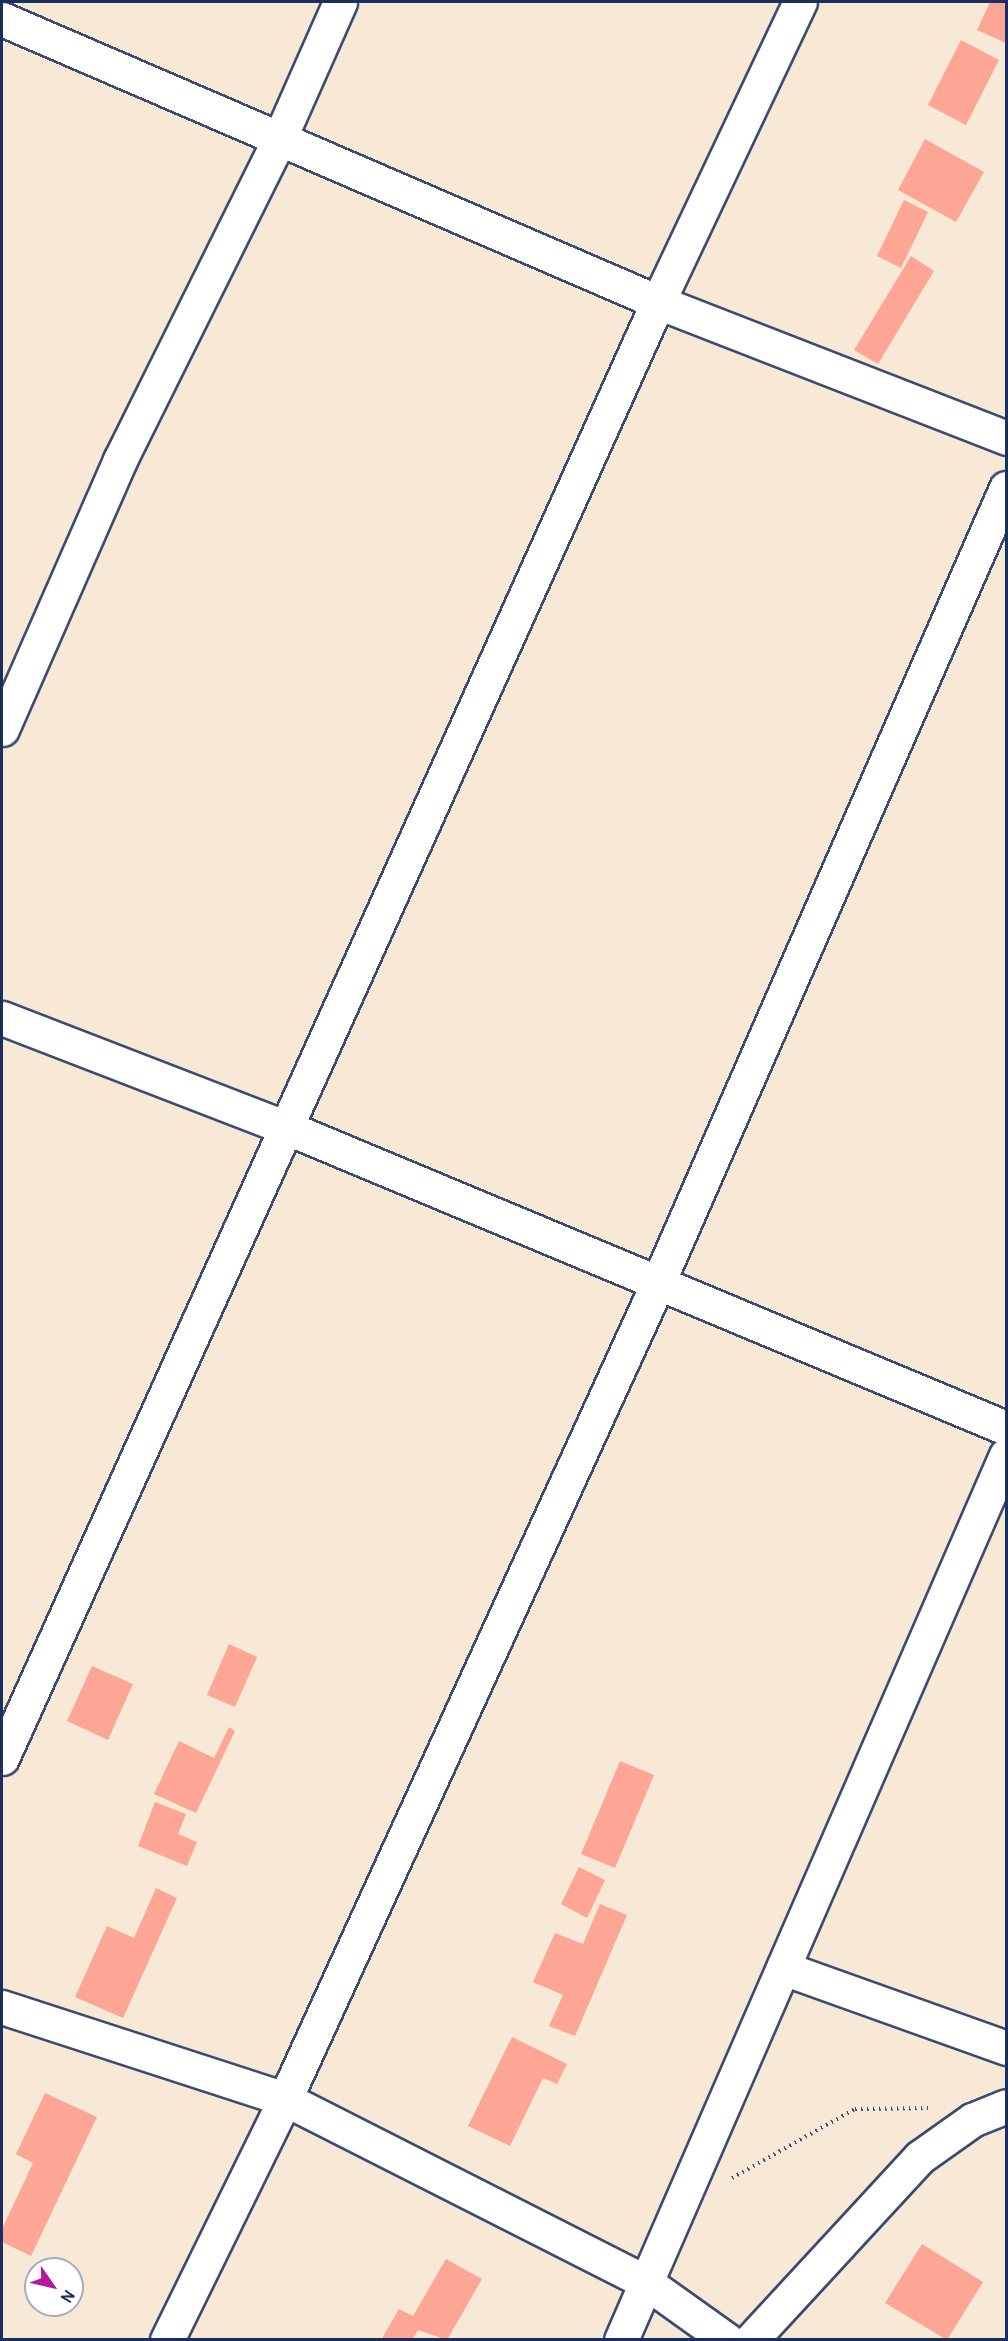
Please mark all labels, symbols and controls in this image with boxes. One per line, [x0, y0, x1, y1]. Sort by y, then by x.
north arrow [24, 2257, 84, 2317]
text: N [56, 2286, 79, 2306]

